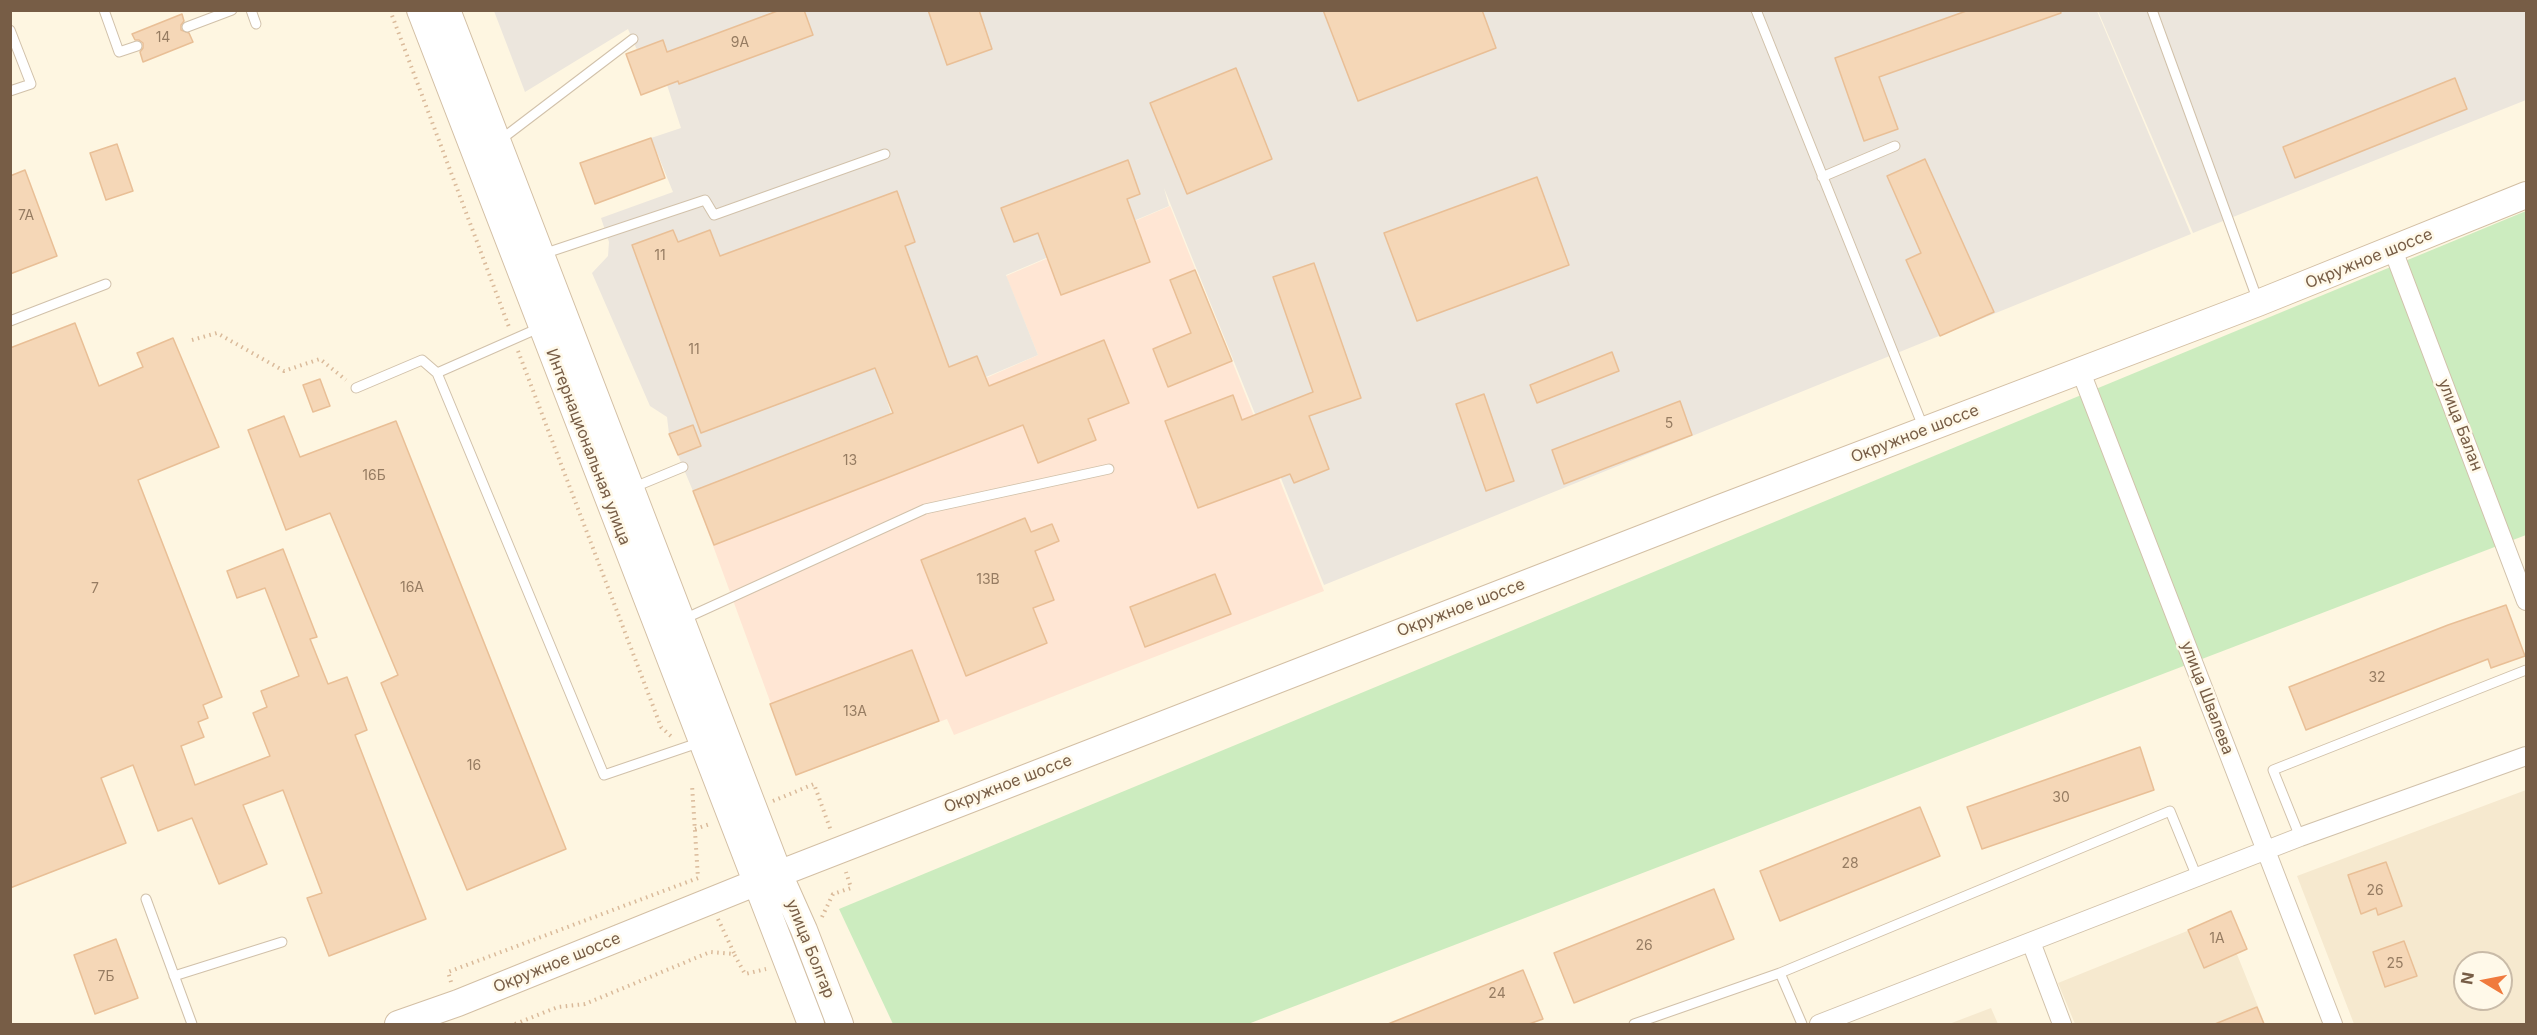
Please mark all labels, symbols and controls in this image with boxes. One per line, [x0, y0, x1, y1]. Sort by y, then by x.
house number: 14 [156, 30, 170, 46]
house number: 9А [731, 35, 749, 51]
house number: 7А [18, 208, 34, 224]
street label: Окружное шоссе [2303, 225, 2435, 293]
house number: 11 [654, 248, 666, 264]
house number: 11 [688, 342, 700, 358]
street label: Интернациональная улица [542, 346, 634, 548]
street label: улица Балан [2434, 376, 2486, 474]
street label: Окружное шоссе [1848, 401, 1982, 467]
house number: 5 [1665, 416, 1673, 432]
house number: 13 [843, 453, 857, 469]
house number: 16Б [362, 468, 386, 484]
house number: 13В [976, 572, 1000, 588]
street label: Окружное шоссе [1394, 575, 1528, 641]
house number: 16А [400, 580, 424, 596]
house number: 7 [91, 581, 99, 597]
street label: улица Швалева [2177, 639, 2237, 757]
house number: 32 [2368, 670, 2386, 686]
house number: 13А [843, 704, 867, 720]
street label: Окружное шоссе [941, 751, 1075, 817]
house number: 16 [467, 758, 481, 774]
house number: 30 [2052, 790, 2070, 806]
house number: 28 [1841, 856, 1859, 872]
house number: 26 [2366, 883, 2384, 899]
street label: улица Болгар [781, 897, 839, 1001]
street label: Окружное шоссе [491, 929, 623, 997]
house number: 1А [2209, 931, 2225, 947]
house number: 26 [1635, 938, 1653, 954]
north arrow [2453, 951, 2513, 1011]
house number: 25 [2386, 956, 2404, 972]
house number: 7Б [98, 969, 114, 985]
text: N [2456, 970, 2478, 986]
house number: 24 [1488, 986, 1506, 1002]

